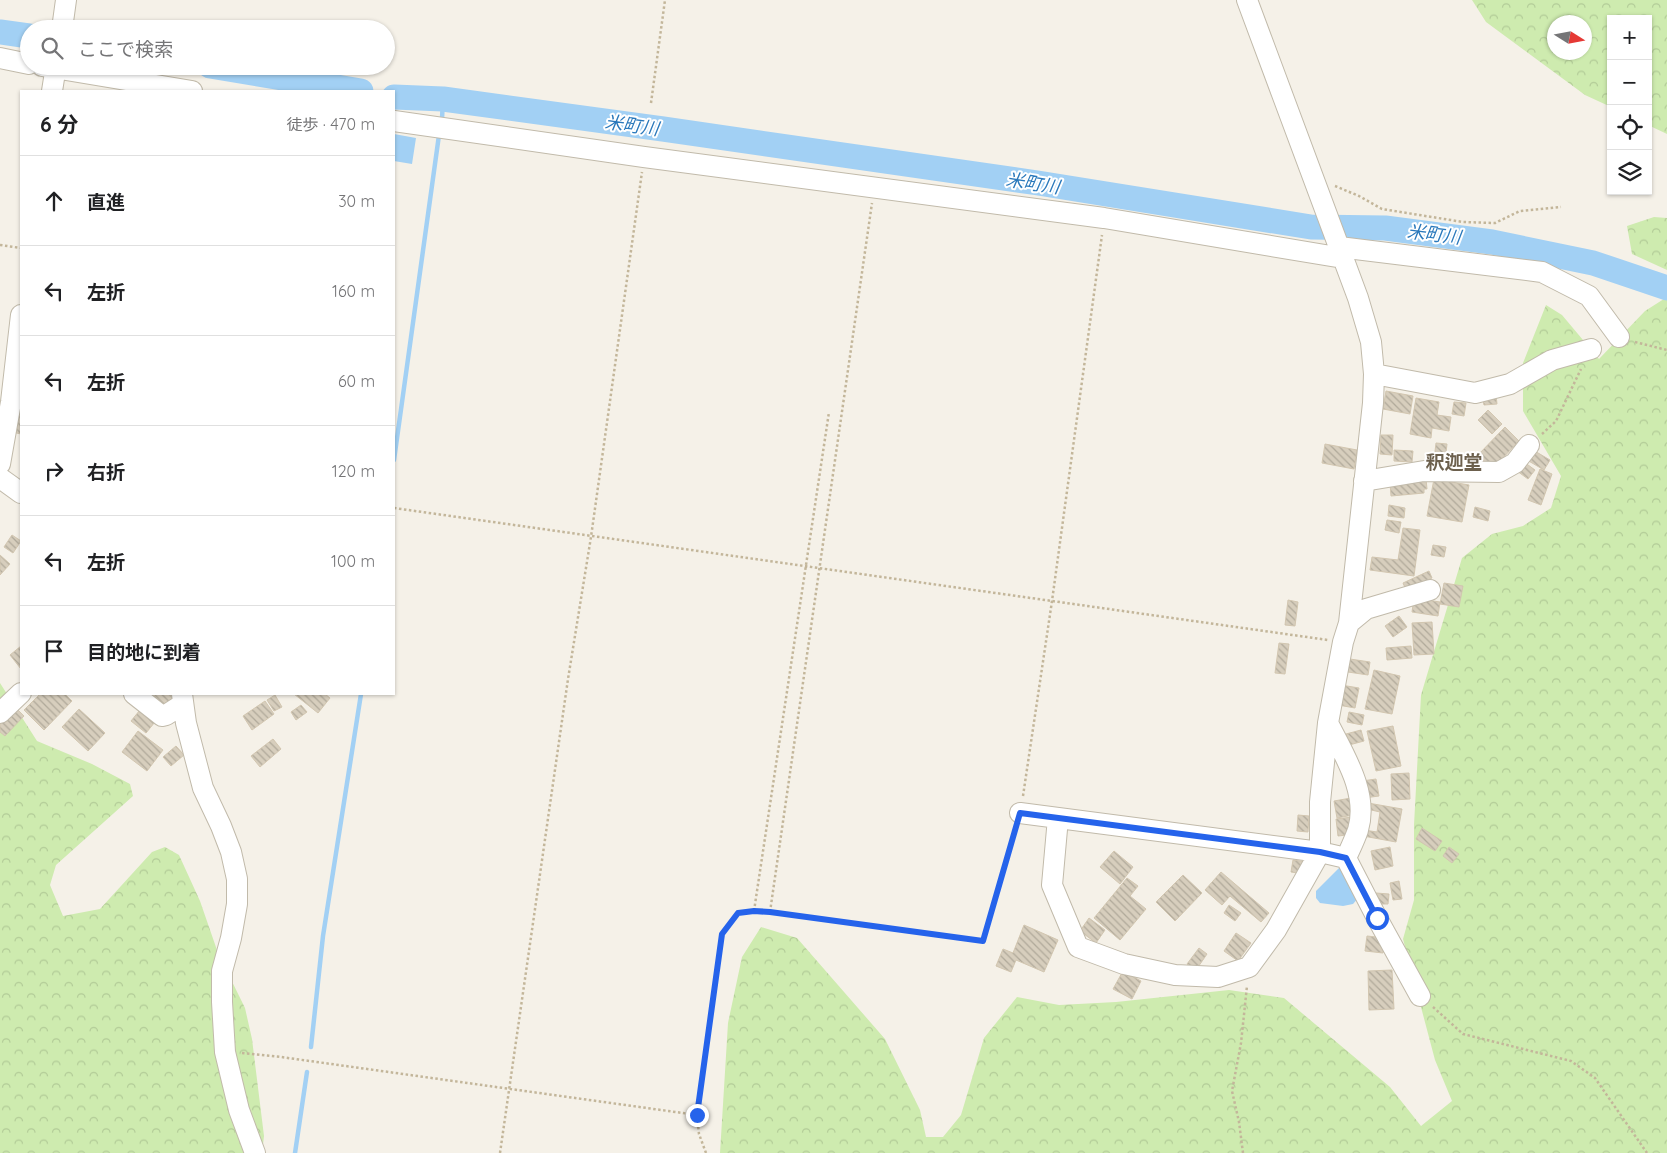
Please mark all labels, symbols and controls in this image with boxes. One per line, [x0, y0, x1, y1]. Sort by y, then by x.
north arrow [1547, 15, 1592, 60]
map controls [1607, 15, 1652, 195]
button: + [1607, 15, 1652, 60]
search box [20, 20, 395, 75]
icon: search [38, 34, 66, 62]
text: ここで検索 [78, 37, 173, 61]
button: − [1607, 60, 1652, 105]
button: locate [1607, 105, 1652, 150]
water label: 米町川 [604, 110, 662, 140]
text: 6 分 [40, 111, 79, 137]
text: 徒歩 · 470 m [287, 114, 375, 134]
button: layers [1607, 150, 1652, 195]
water label: 米町川 [1005, 167, 1063, 199]
icon: ahead [40, 187, 68, 215]
text: 直進 [87, 190, 125, 214]
text: 30 m [338, 191, 375, 211]
water label: 米町川 [1406, 219, 1464, 249]
icon: left [40, 277, 68, 305]
text: 左折 [87, 280, 125, 304]
text: 160 m [332, 281, 375, 301]
icon: left [40, 367, 68, 395]
text: 左折 [87, 370, 125, 394]
text: 60 m [338, 371, 375, 391]
district label: 釈迦堂 [1425, 450, 1483, 474]
icon: right [40, 457, 68, 485]
text: 右折 [87, 460, 125, 484]
text: 120 m [332, 461, 375, 481]
icon: left [40, 547, 68, 575]
text: 左折 [87, 550, 125, 574]
text: 100 m [331, 551, 375, 571]
icon: arrive [40, 637, 68, 665]
text: 目的地に到着 [87, 640, 201, 664]
route start [1366, 907, 1389, 930]
route end [686, 1104, 709, 1127]

